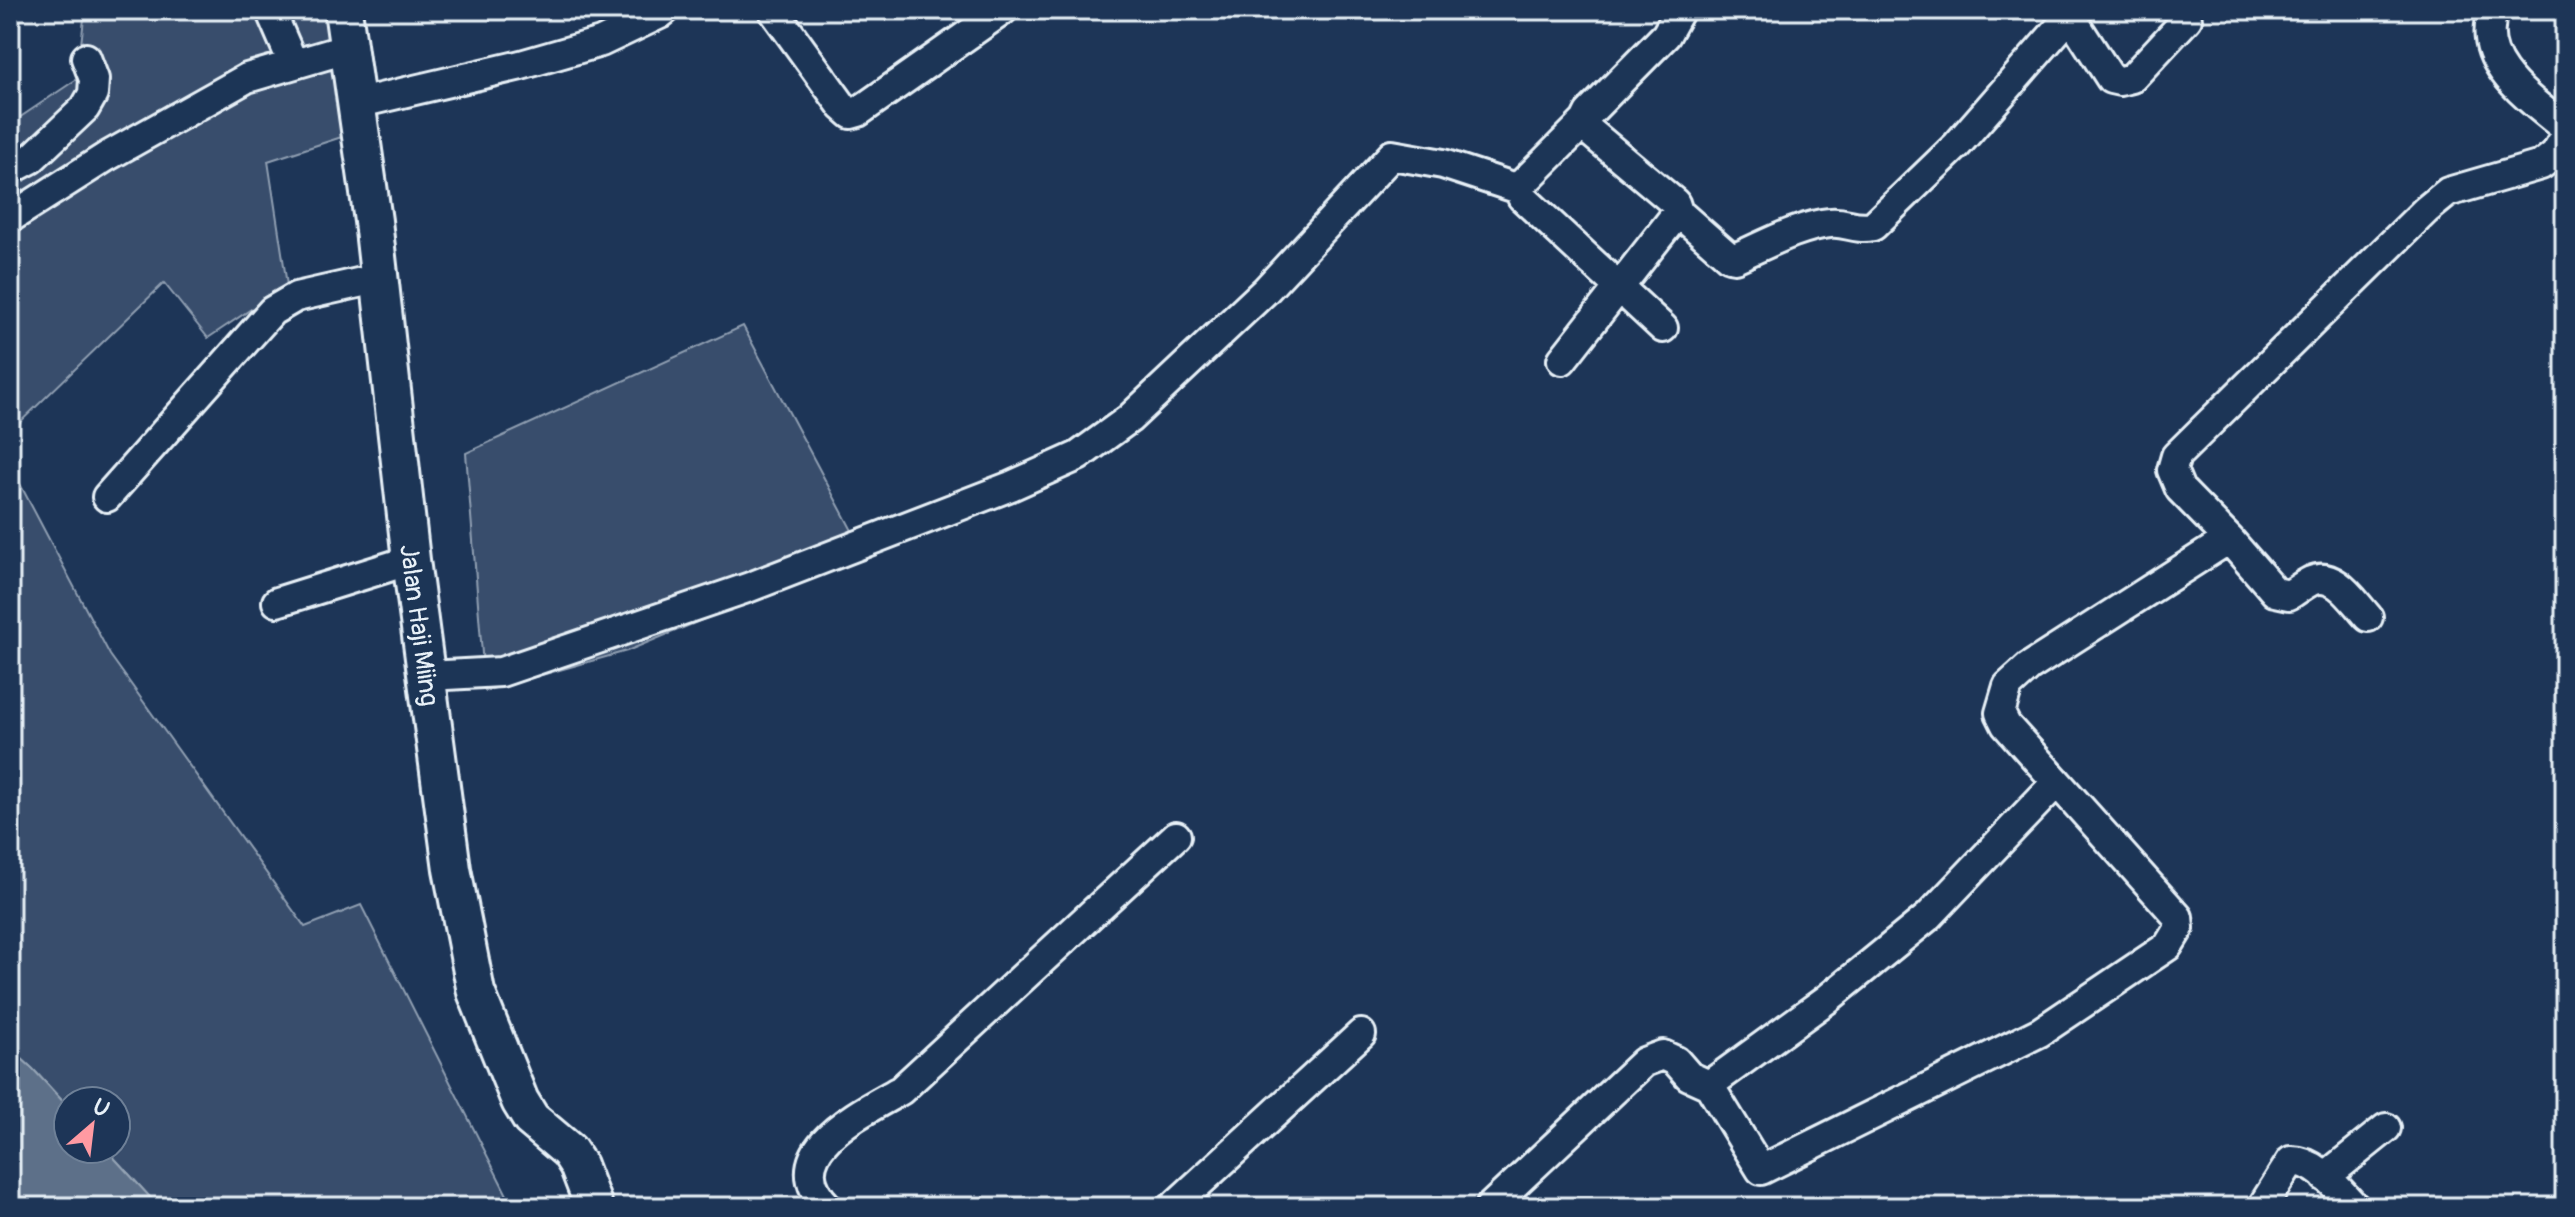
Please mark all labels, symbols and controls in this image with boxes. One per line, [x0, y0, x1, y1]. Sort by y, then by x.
street label: Jalan Haji Miing [392, 543, 445, 708]
north arrow [52, 1085, 132, 1165]
text: U [88, 1092, 114, 1124]

